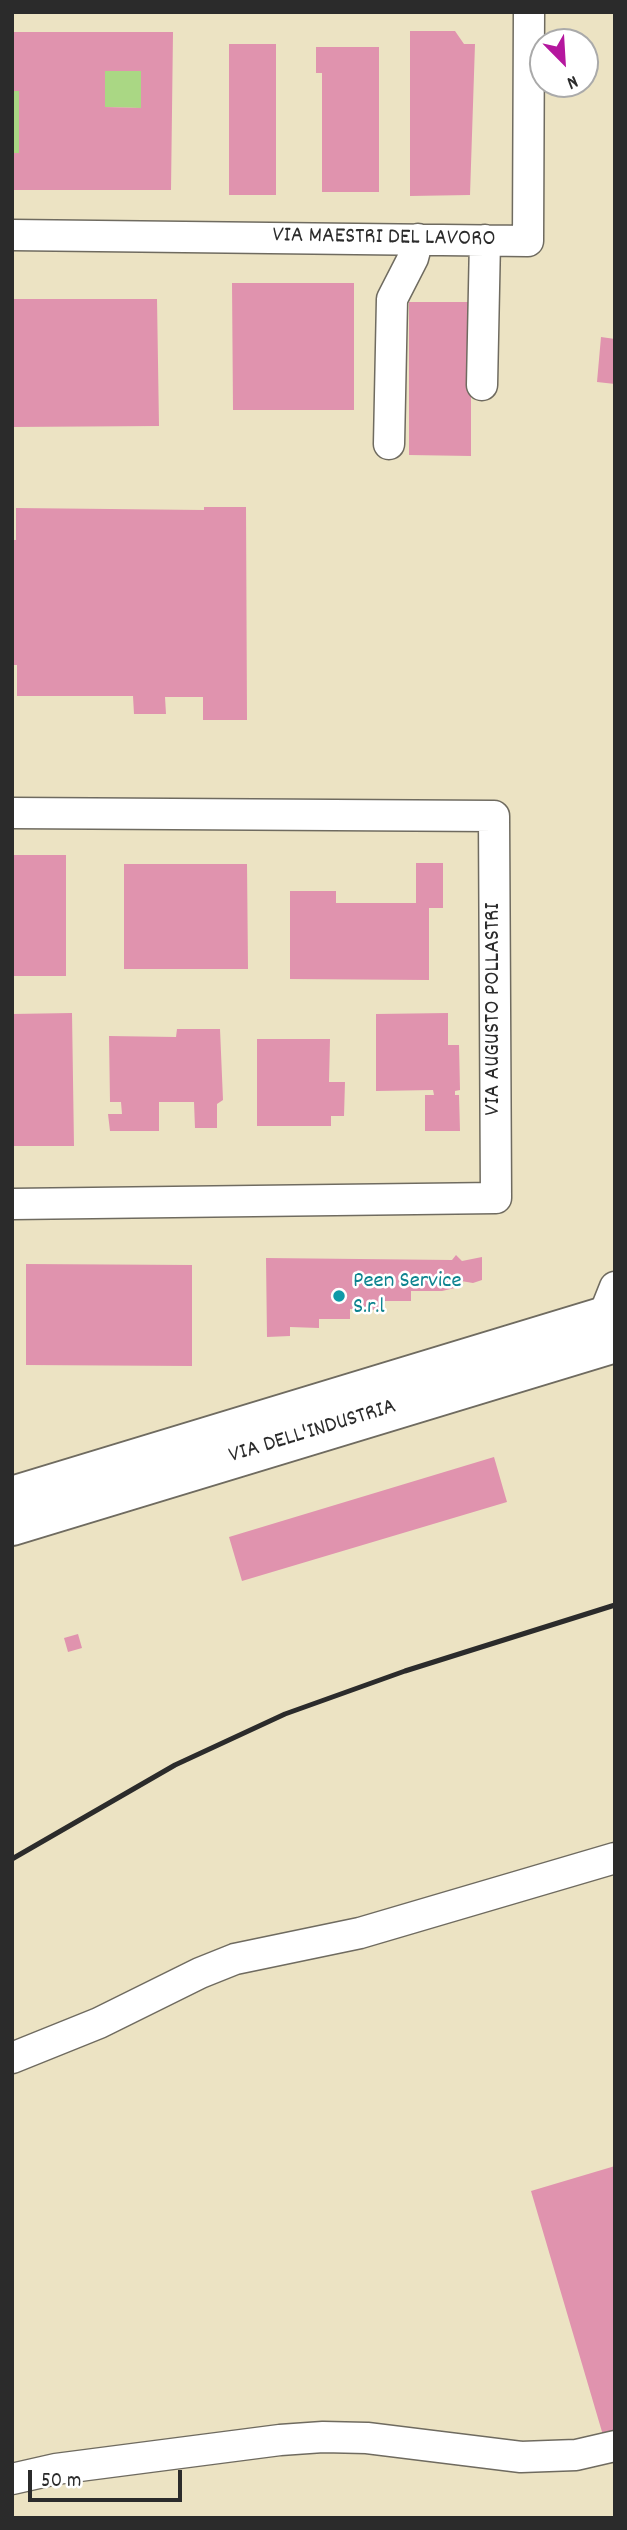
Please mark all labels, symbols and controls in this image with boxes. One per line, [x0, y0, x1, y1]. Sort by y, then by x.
north arrow [529, 28, 599, 98]
text: N [562, 67, 582, 95]
street label: VIA MAESTRI DEL LAVORO [272, 223, 496, 255]
street label: VIA AUGUSTO POLLASTRI [481, 903, 509, 1115]
place label: Peen Service S.r.l [353, 1269, 462, 1323]
marker: Peen Service S.r.l [331, 1288, 347, 1304]
street label: VIA DELL'INDUSTRIA [226, 1394, 400, 1472]
scale bar [32, 2456, 186, 2500]
text: 50 m [41, 2467, 81, 2497]

